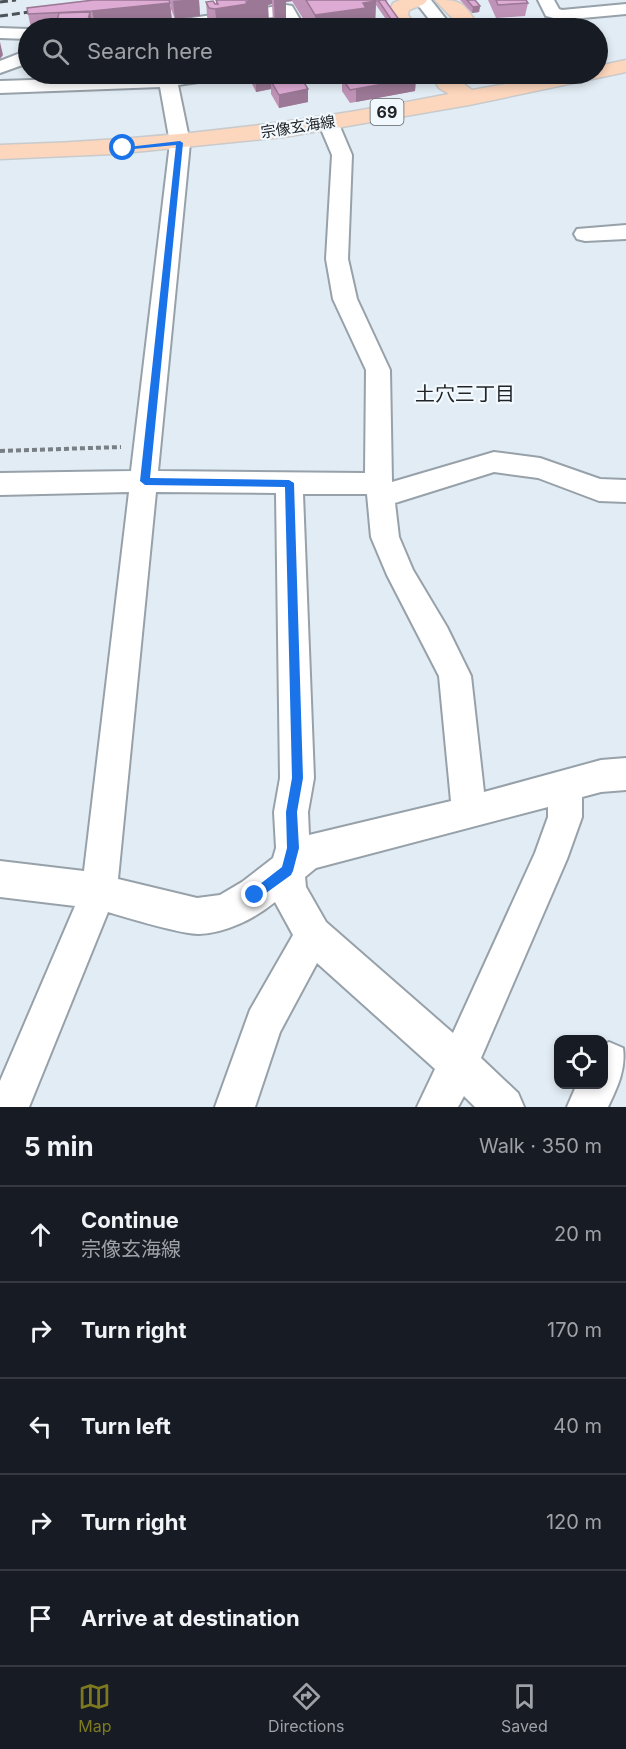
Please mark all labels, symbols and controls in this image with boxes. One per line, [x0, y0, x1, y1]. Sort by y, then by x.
search box [18, 18, 608, 84]
icon: search [39, 35, 72, 68]
text: Search here [87, 38, 213, 64]
road number: 69 [370, 99, 404, 125]
street label: 宗像玄海線 [259, 111, 336, 142]
route start [109, 134, 135, 160]
district label: 土穴三丁目 [415, 382, 515, 406]
route end [241, 881, 267, 907]
map controls [554, 1035, 608, 1089]
button: locate [554, 1035, 608, 1089]
text: 5 min [24, 1131, 94, 1162]
text: Walk · 350 m [479, 1134, 602, 1158]
text: Continue [81, 1207, 179, 1233]
icon: ahead [24, 1218, 57, 1251]
text: 20 m [554, 1222, 602, 1246]
text: 宗像玄海線 [81, 1237, 181, 1261]
icon: right [24, 1314, 57, 1347]
text: Turn right [81, 1317, 187, 1343]
text: 170 m [547, 1318, 602, 1342]
icon: left [24, 1410, 57, 1443]
text: Turn left [81, 1413, 171, 1439]
text: 40 m [553, 1414, 602, 1438]
icon: right [24, 1506, 57, 1539]
text: Turn right [81, 1509, 187, 1535]
text: 120 m [546, 1510, 602, 1534]
icon: arrive [24, 1602, 57, 1635]
text: Arrive at destination [81, 1605, 300, 1631]
tab: Map [78, 1680, 112, 1736]
tab: Directions [268, 1680, 344, 1736]
tab: Saved [501, 1680, 548, 1736]

